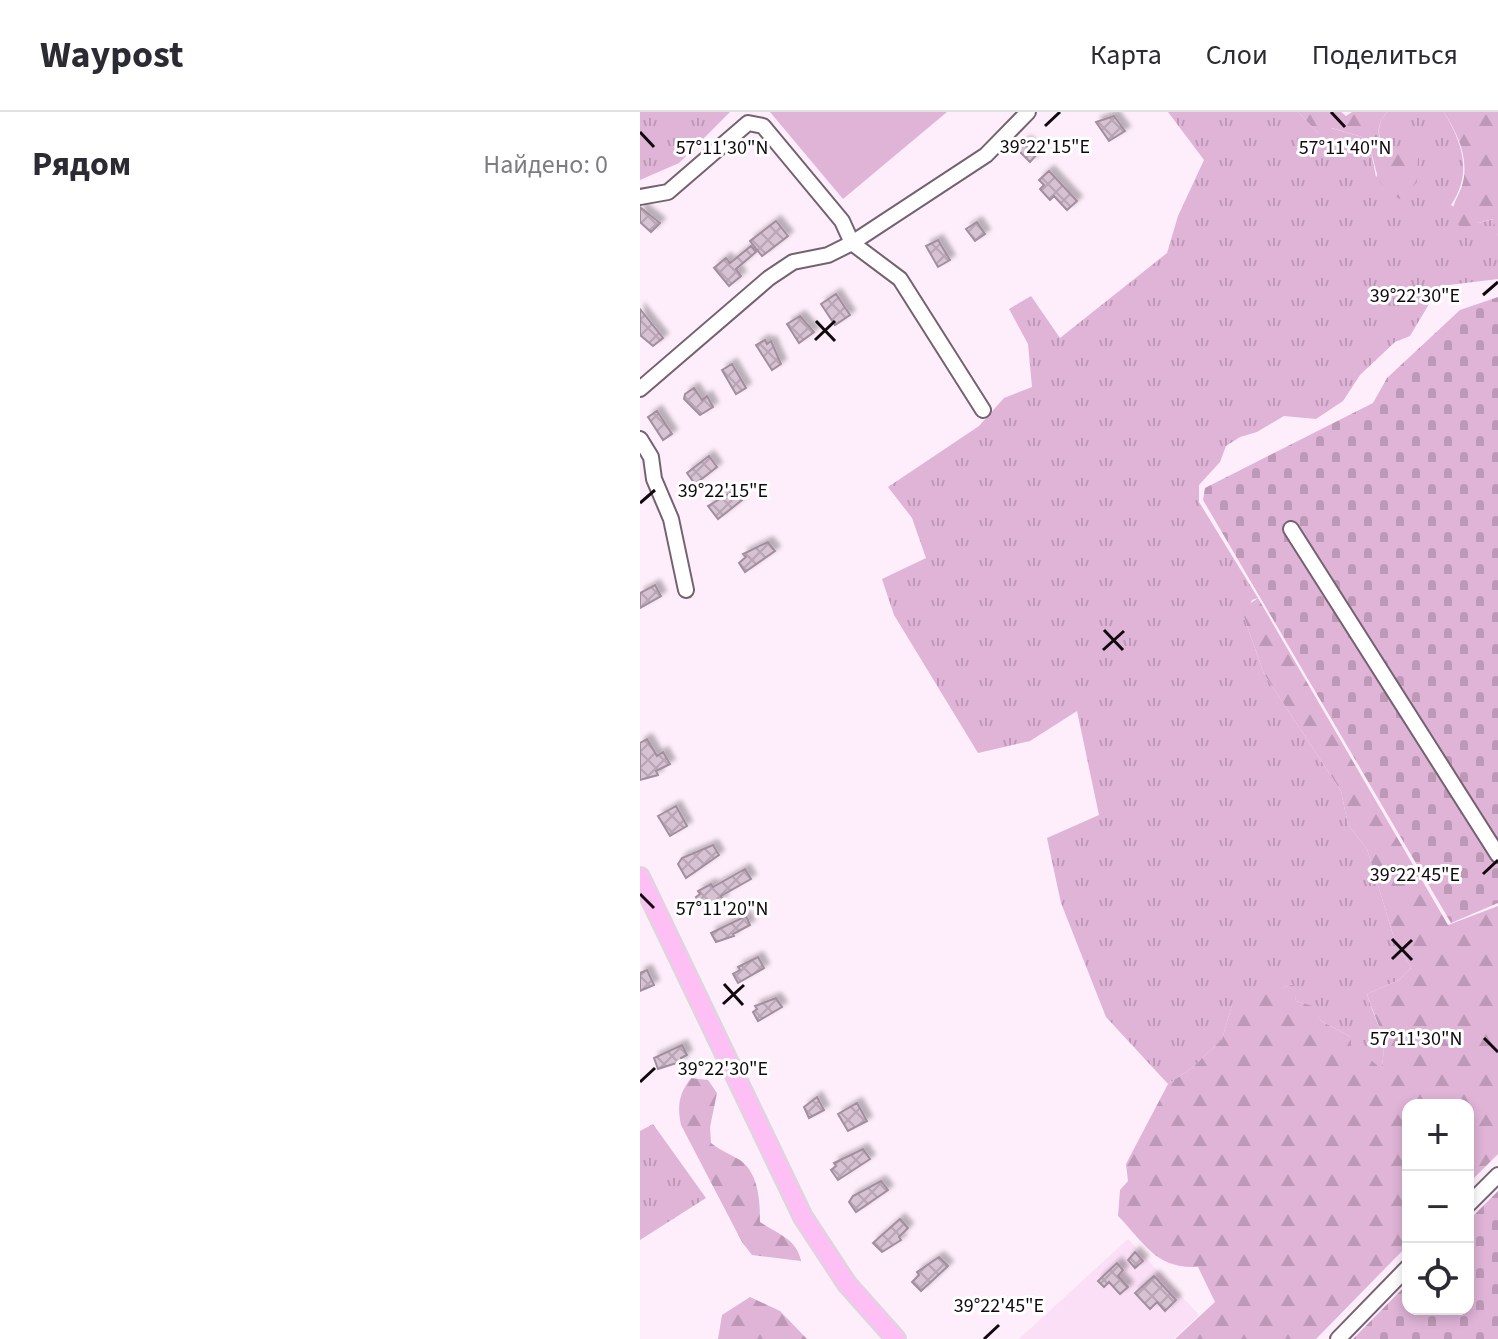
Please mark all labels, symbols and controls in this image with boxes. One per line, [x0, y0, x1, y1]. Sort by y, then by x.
text: Waypost [40, 28, 184, 82]
text: Карта [1090, 35, 1162, 75]
text: Слои [1206, 35, 1268, 75]
text: Поделиться [1312, 35, 1458, 75]
text: 39°22'15"E [1000, 133, 1090, 161]
text: 57°11'30"N [676, 134, 768, 162]
text: 57°11'40"N [1299, 134, 1391, 162]
text: Рядом [32, 140, 131, 189]
text: Найдено: 0 [483, 146, 608, 183]
text: 39°22'30"E [1370, 282, 1460, 310]
text: 39°22'15"E [678, 477, 768, 505]
text: 39°22'45"E [1370, 861, 1460, 889]
text: 57°11'20"N [676, 895, 768, 923]
text: 57°11'30"N [1370, 1025, 1462, 1053]
text: 39°22'30"E [678, 1055, 768, 1083]
map controls [1402, 1099, 1474, 1315]
button: + [1402, 1099, 1474, 1171]
button: − [1402, 1171, 1474, 1243]
button: locate [1402, 1243, 1474, 1315]
text: 39°22'45"E [954, 1292, 1044, 1320]

